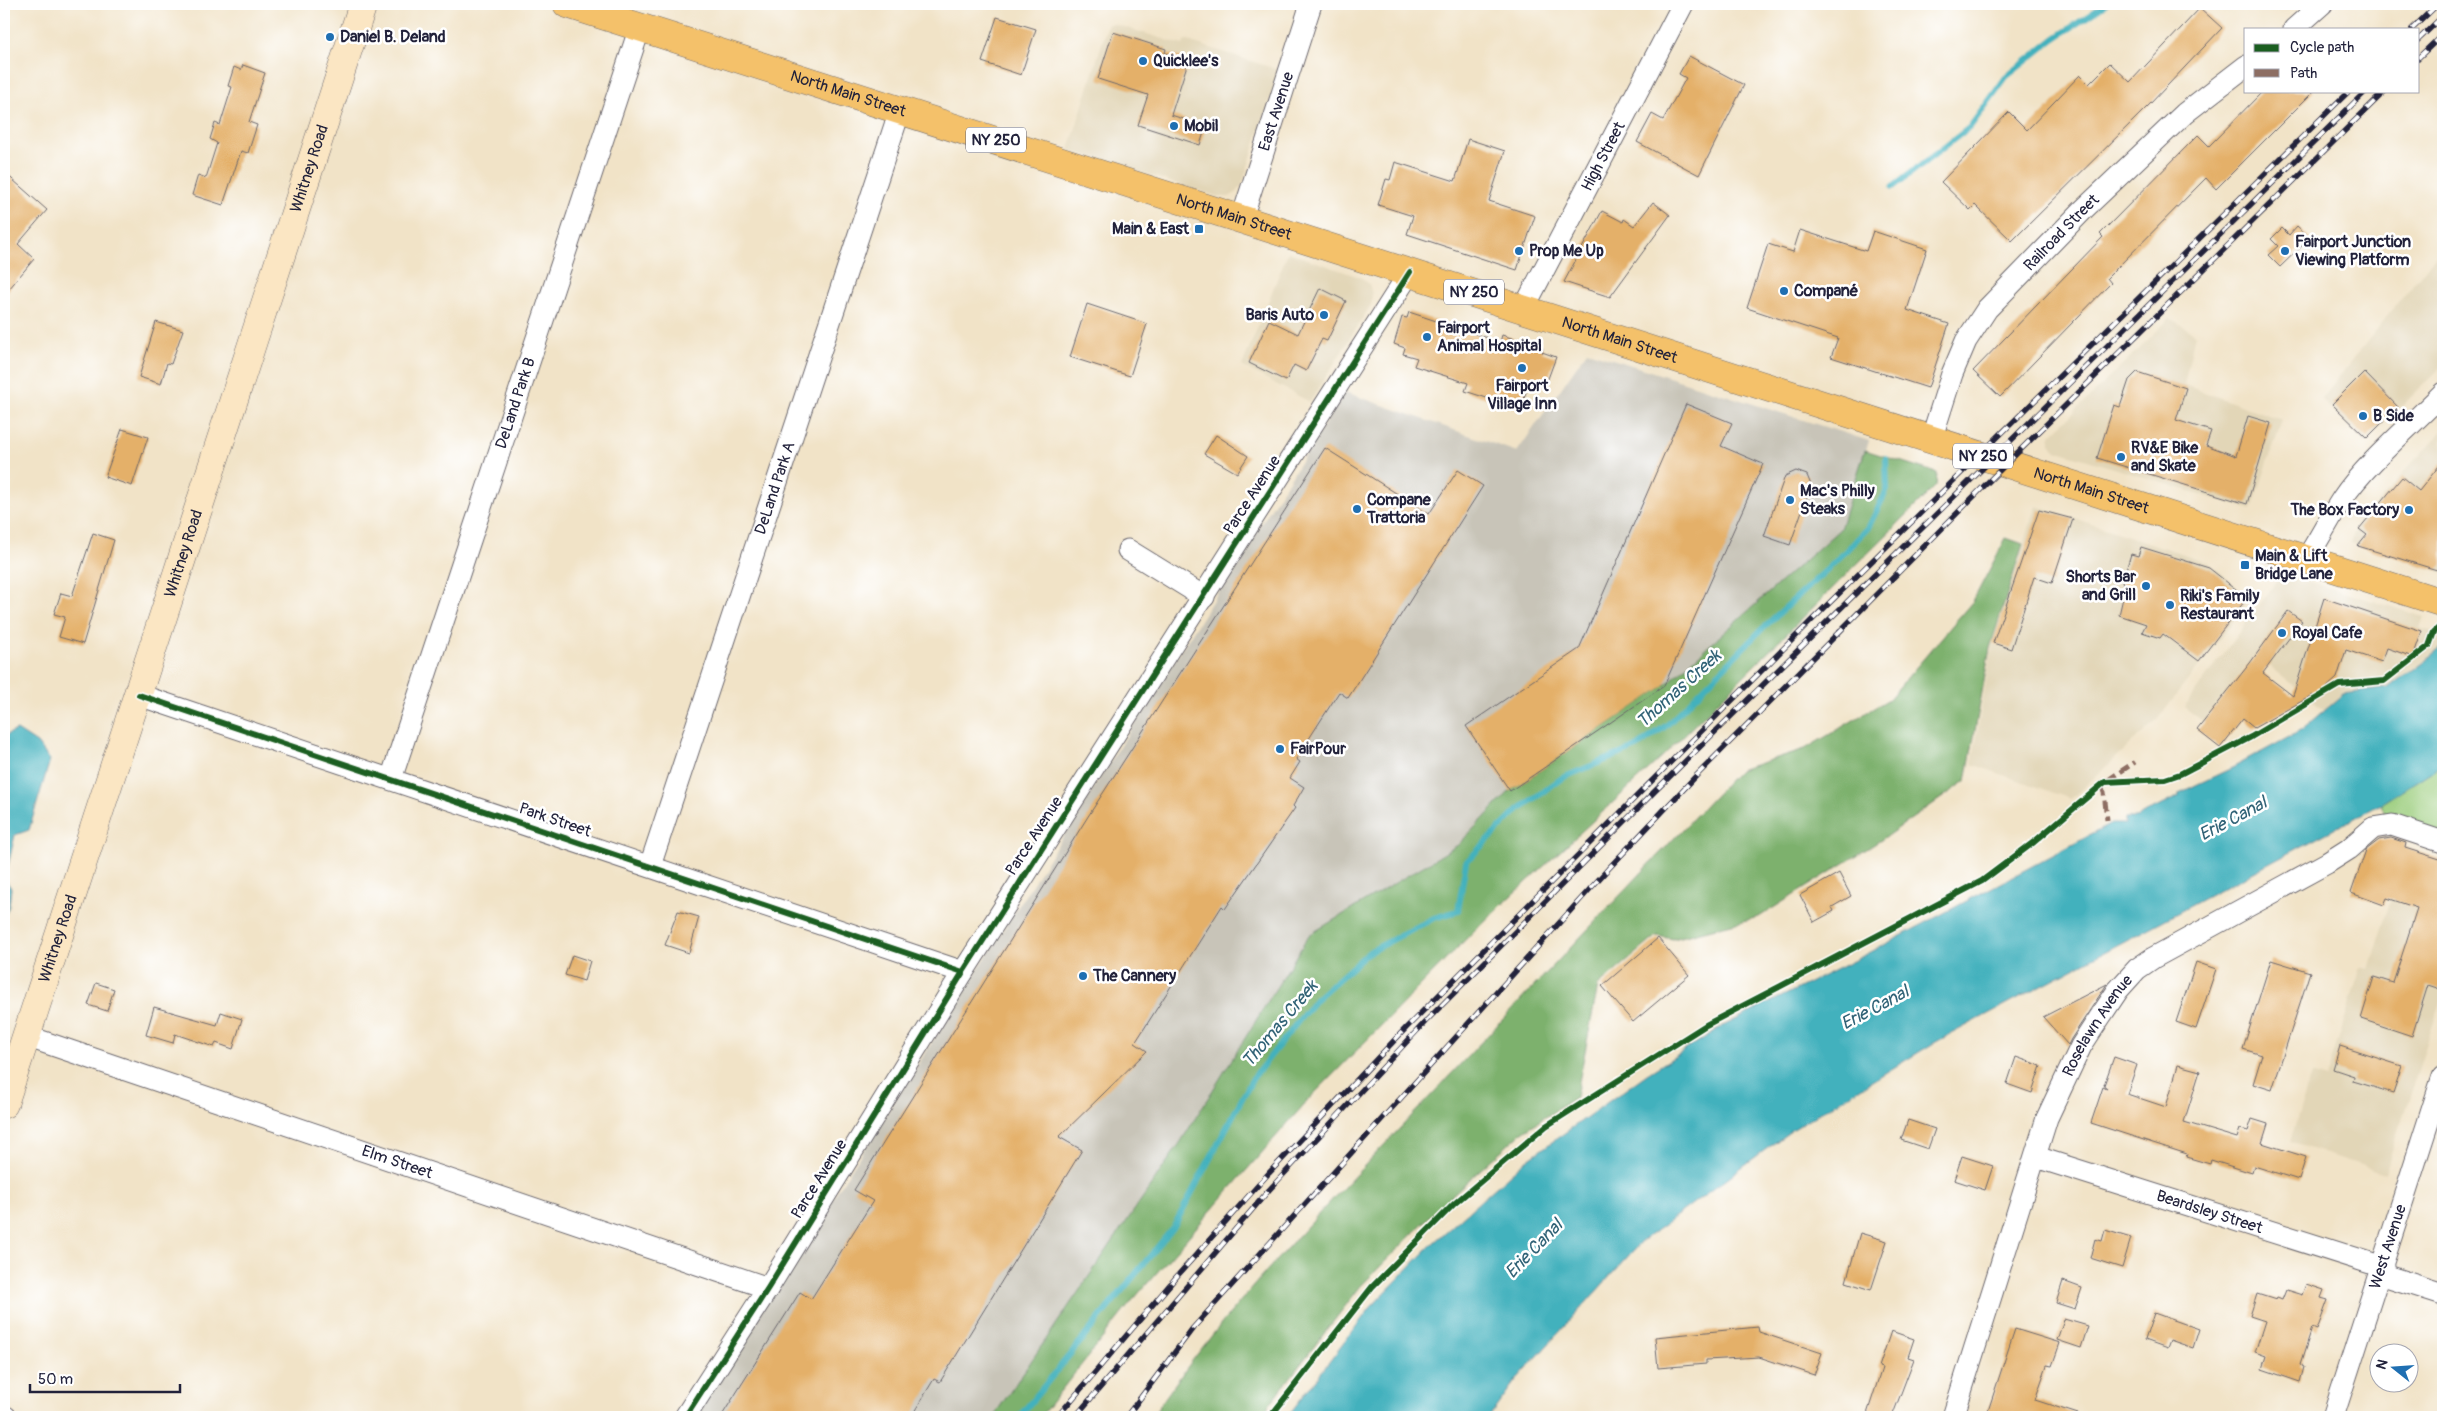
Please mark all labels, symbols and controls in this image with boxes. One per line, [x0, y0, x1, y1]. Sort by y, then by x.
place label: Daniel B. Deland [340, 27, 446, 47]
legend [2244, 28, 2420, 92]
marker: Daniel B. Deland [324, 31, 336, 43]
text: Cycle path [2290, 38, 2354, 57]
place label: Quicklee's [1153, 51, 1219, 71]
marker: Quicklee's [1137, 55, 1149, 67]
text: Path [2290, 64, 2317, 83]
street label: North Main Street [788, 66, 909, 122]
street label: East Avenue [1254, 69, 1299, 154]
place label: Mobil [1184, 116, 1219, 136]
street label: High Street [1577, 118, 1630, 195]
marker: Mobil [1168, 120, 1180, 132]
street label: Whitney Road [286, 122, 333, 215]
road number: NY 250 [966, 128, 1026, 152]
street label: North Main Street [1174, 189, 1295, 245]
street label: Railroad Street [2019, 190, 2104, 275]
place label: Main & East [1112, 219, 1190, 239]
marker: Main & East [1193, 223, 1205, 235]
place label: Fairport Junction Viewing Platform [2295, 232, 2411, 270]
place label: Prop Me Up [1529, 241, 1604, 261]
marker: Prop Me Up [1513, 245, 1525, 257]
marker: Fairport Junction Viewing Platform [2279, 245, 2291, 257]
road number: NY 250 [1444, 280, 1504, 304]
place label: Compané [1794, 281, 1859, 301]
marker: Compané [1778, 285, 1790, 297]
place label: Baris Auto [1245, 305, 1314, 325]
marker: Baris Auto [1318, 309, 1330, 321]
street label: North Main Street [1559, 312, 1680, 368]
place label: Fairport Animal Hospital [1437, 318, 1542, 356]
marker: Fairport Animal Hospital [1421, 331, 1433, 343]
street label: DeLand Park B [491, 355, 540, 451]
marker: Fairport Village Inn [1516, 362, 1528, 374]
place label: Fairport Village Inn [1487, 376, 1557, 414]
place label: B Side [2373, 406, 2415, 426]
marker: B Side [2357, 410, 2369, 422]
place label: RV&E Bike and Skate [2131, 438, 2199, 476]
street label: DeLand Park A [750, 439, 800, 537]
road number: NY 250 [1953, 444, 2013, 468]
marker: RV&E Bike and Skate [2115, 451, 2127, 463]
street label: Parce Avenue [1219, 452, 1285, 538]
street label: North Main Street [2031, 463, 2152, 519]
place label: Mac's Philly Steaks [1800, 481, 1875, 519]
place label: Compane Trattoria [1366, 490, 1432, 528]
marker: Mac's Philly Steaks [1784, 494, 1796, 506]
place label: The Box Factory [2289, 500, 2399, 520]
marker: Compane Trattoria [1351, 503, 1363, 515]
marker: The Box Factory [2403, 504, 2415, 516]
street label: Whitney Road [160, 507, 207, 600]
place label: Main & Lift Bridge Lane [2255, 546, 2334, 584]
marker: Main & Lift Bridge Lane [2239, 559, 2251, 571]
place label: Shorts Bar and Grill [2066, 567, 2136, 605]
marker: Shorts Bar and Grill [2140, 580, 2152, 592]
place label: Riki's Family Restaurant [2180, 586, 2259, 624]
marker: Riki's Family Restaurant [2164, 599, 2176, 611]
place label: Royal Cafe [2292, 623, 2363, 643]
marker: Royal Cafe [2276, 627, 2288, 639]
water label: Thomas Creek [1632, 644, 1727, 733]
place label: FairPour [1290, 739, 1346, 759]
marker: FairPour [1274, 743, 1286, 755]
water label: Erie Canal [2195, 791, 2272, 846]
street label: Parce Avenue [1001, 793, 1067, 879]
street label: Park Street [516, 798, 594, 842]
street label: Whitney Road [34, 892, 82, 985]
place label: The Cannery [1092, 966, 1176, 986]
marker: The Cannery [1077, 970, 1089, 982]
street label: Roselawn Avenue [2058, 970, 2137, 1080]
water label: Thomas Creek [1237, 975, 1324, 1072]
water label: Erie Canal [1837, 980, 1914, 1035]
street label: Parce Avenue [787, 1135, 851, 1222]
street label: Elm Street [359, 1141, 436, 1183]
street label: Beardsley Street [2154, 1186, 2266, 1238]
street label: West Avenue [2365, 1202, 2411, 1292]
water label: Erie Canal [1500, 1213, 1569, 1283]
north arrow [2370, 1344, 2420, 1394]
text: N [2373, 1357, 2392, 1371]
scale bar [30, 1361, 180, 1393]
text: 50 m [38, 1370, 73, 1389]

